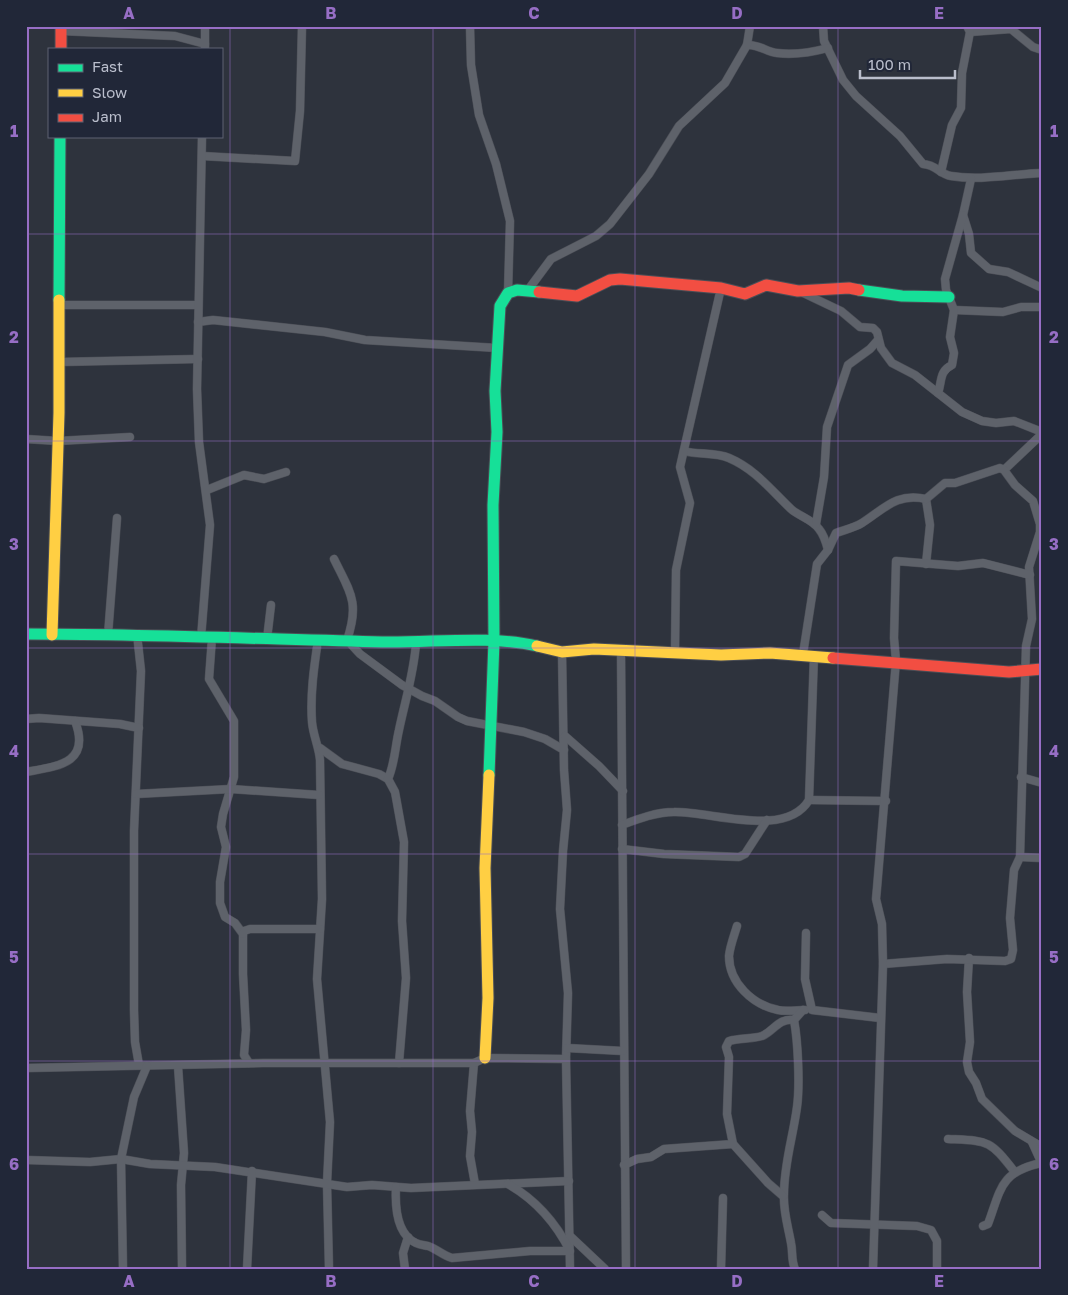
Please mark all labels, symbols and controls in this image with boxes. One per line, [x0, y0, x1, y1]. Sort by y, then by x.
text: A [123, 3, 135, 23]
text: B [325, 3, 337, 23]
text: C [528, 3, 540, 23]
text: D [731, 3, 743, 23]
text: E [934, 3, 944, 23]
legend [48, 48, 222, 138]
scale bar [860, 48, 956, 80]
text: 100 m [868, 55, 911, 73]
text: Fast [92, 57, 123, 75]
text: Slow [92, 83, 127, 101]
text: Jam [92, 107, 122, 125]
text: 1 [10, 121, 18, 141]
text: 1 [1050, 121, 1058, 141]
text: 2 [9, 327, 19, 347]
text: 2 [1049, 327, 1059, 347]
text: 3 [9, 534, 19, 554]
text: 3 [1049, 534, 1059, 554]
text: 4 [9, 741, 19, 761]
text: 4 [1049, 741, 1059, 761]
text: 5 [9, 947, 19, 967]
text: 5 [1049, 947, 1059, 967]
text: 6 [9, 1154, 19, 1174]
text: 6 [1049, 1154, 1059, 1174]
text: A [123, 1271, 135, 1291]
text: B [325, 1271, 337, 1291]
text: C [528, 1271, 540, 1291]
text: D [731, 1271, 743, 1291]
text: E [934, 1271, 944, 1291]

